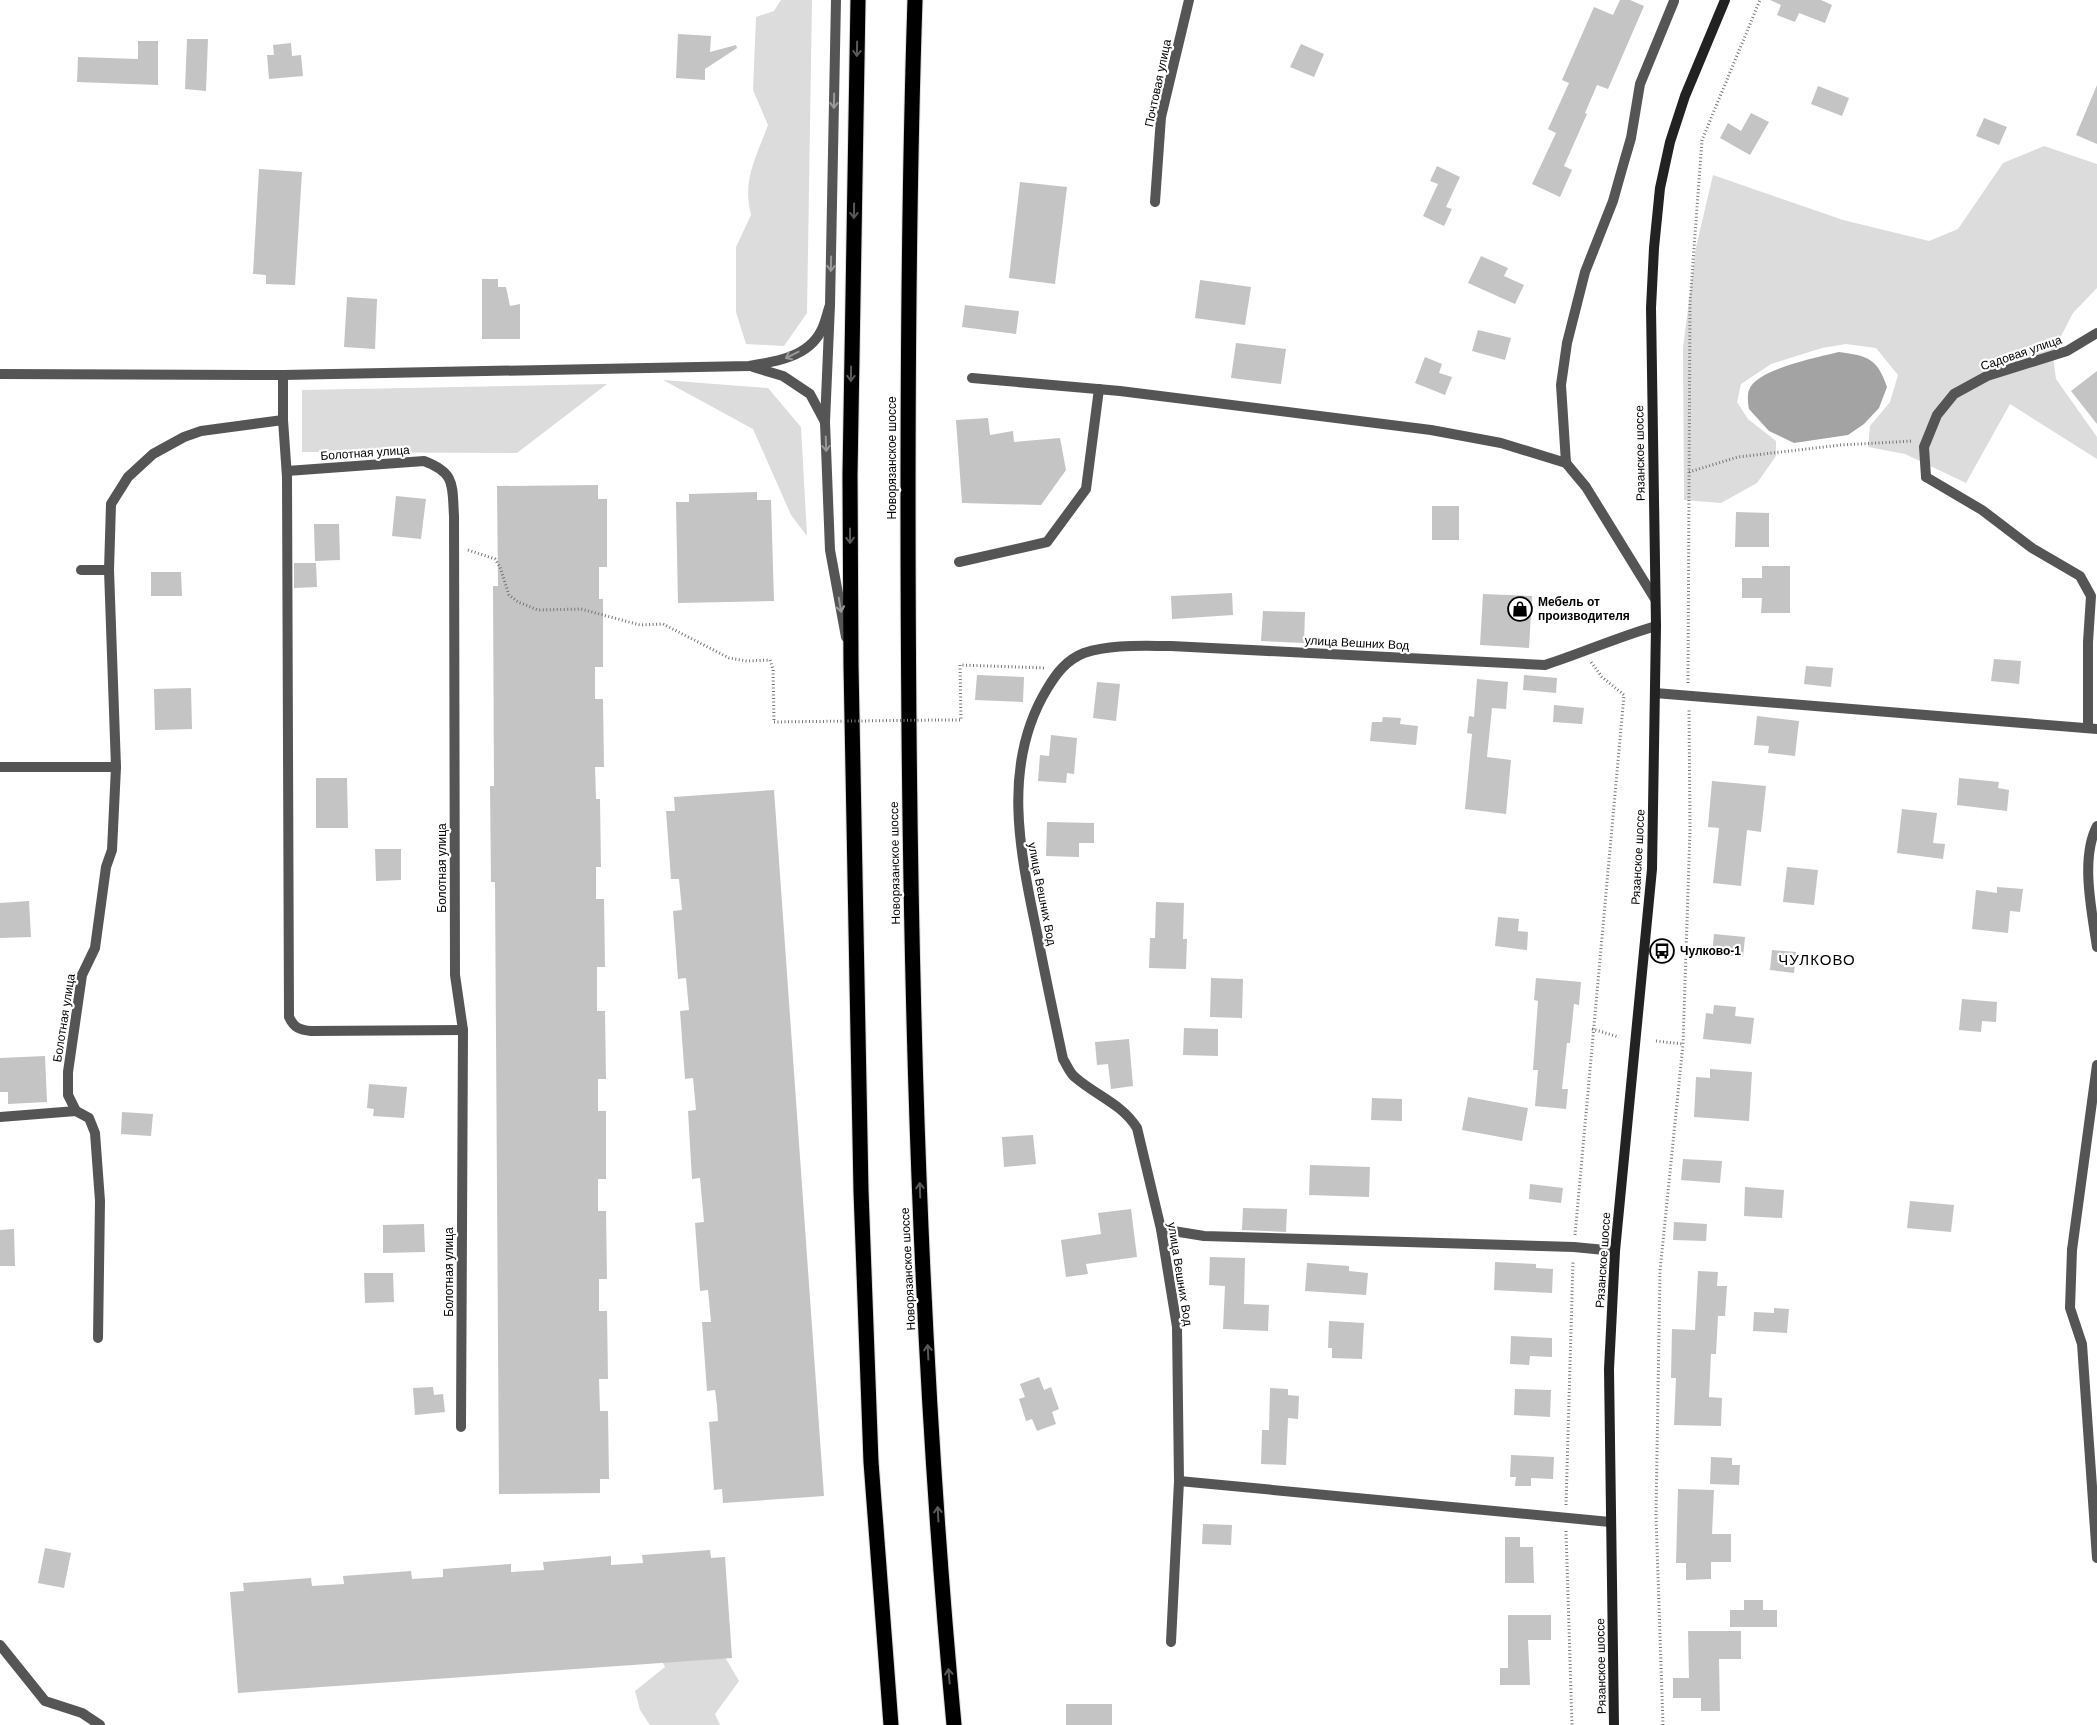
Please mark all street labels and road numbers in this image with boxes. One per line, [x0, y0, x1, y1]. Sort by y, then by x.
street label: Почтовая улица [1142, 38, 1174, 128]
street label: Садовая улица [1979, 332, 2064, 373]
street label: Новорязанское шоссе [885, 396, 899, 520]
street label: Рязанское шоссе [1632, 405, 1648, 501]
street label: Болотная улица [320, 443, 410, 463]
street label: улица Вешних Вод [1304, 633, 1410, 653]
street label: Новорязанское шоссе [887, 801, 903, 925]
street label: Рязанское шоссе [1628, 808, 1648, 905]
street label: Болотная улица [435, 823, 449, 913]
street label: улица Вешних Вод [1025, 841, 1059, 947]
street label: Болотная улица [50, 972, 78, 1063]
street label: Новорязанское шоссе [898, 1207, 918, 1331]
street label: Рязанское шоссе [1593, 1211, 1613, 1308]
street label: улица Вешних Вод [1165, 1221, 1195, 1327]
street label: Болотная улица [442, 1227, 456, 1317]
street label: Рязанское шоссе [1593, 1618, 1609, 1714]

